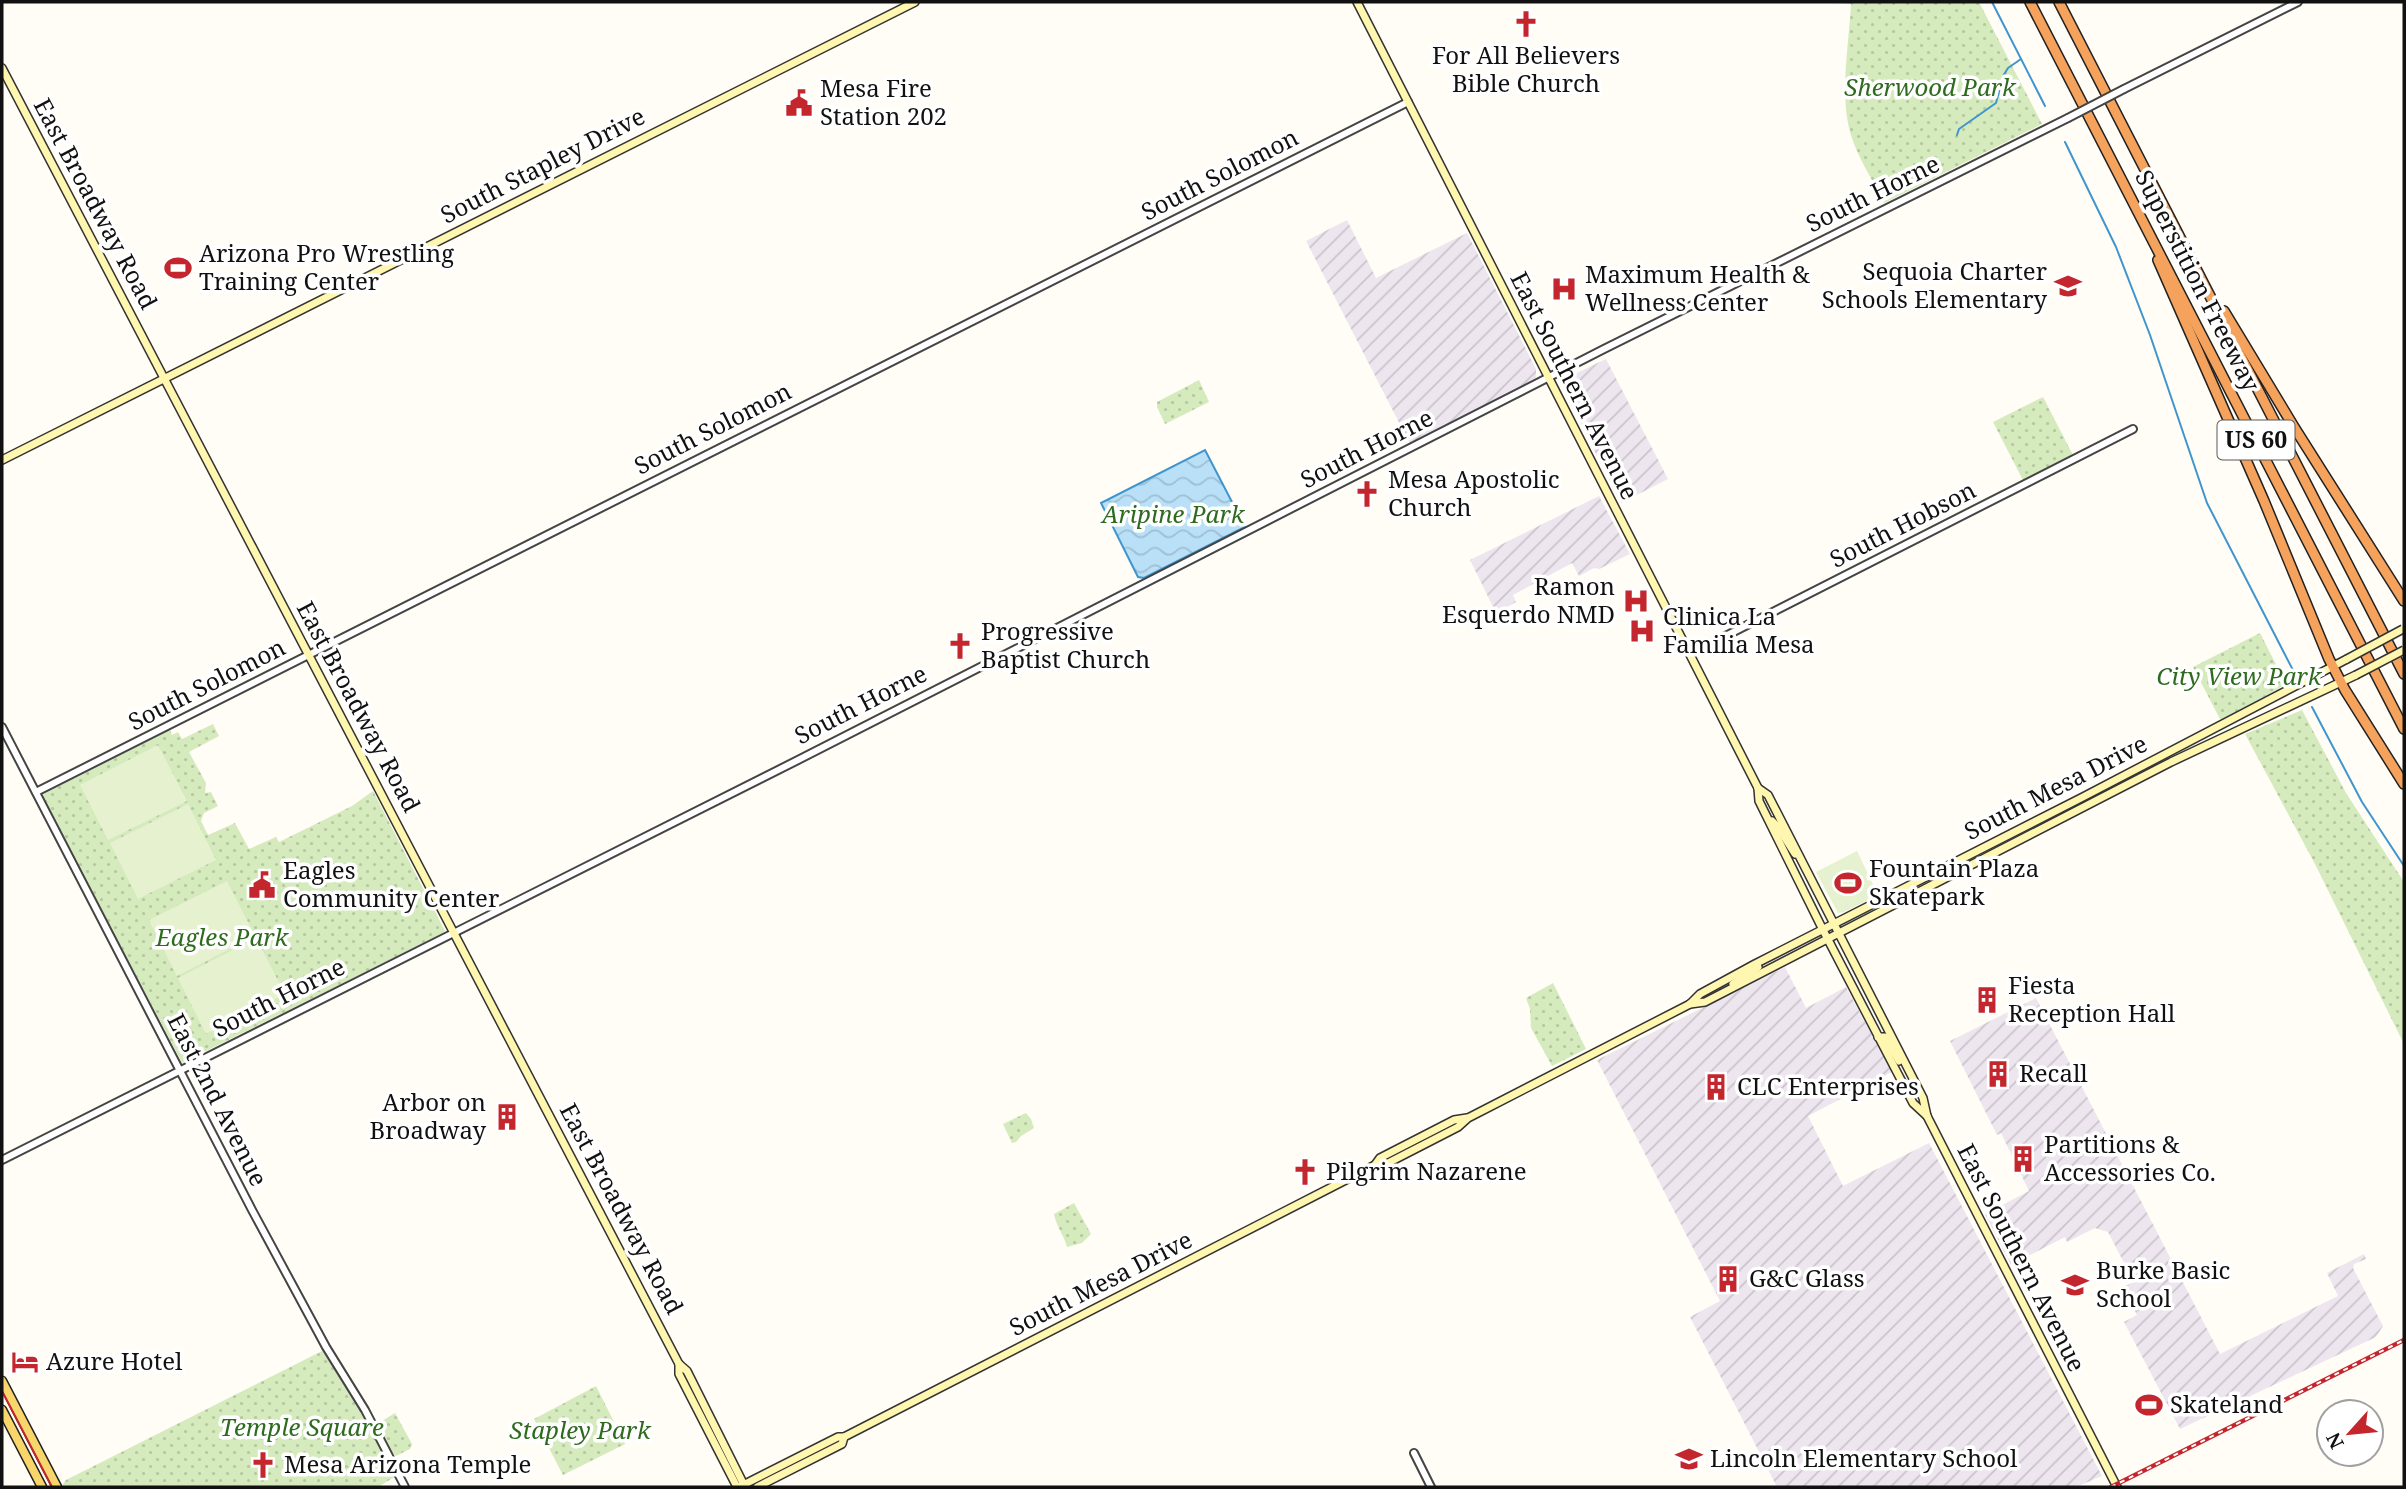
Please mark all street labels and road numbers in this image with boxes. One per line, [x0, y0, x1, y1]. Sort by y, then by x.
street label: East Broadway Road [27, 92, 166, 315]
street label: South Stapley Drive [435, 99, 650, 230]
street label: South Solomon [1135, 120, 1304, 227]
street label: South Horne [1800, 146, 1945, 239]
street label: Superstition Freeway [2128, 164, 2269, 397]
street label: East Southern Avenue [1504, 266, 1647, 505]
street label: South Solomon [628, 374, 797, 481]
street label: South Horne [1294, 400, 1438, 495]
road number: US 60 [2218, 420, 2294, 460]
street label: South Hobson [1824, 473, 1981, 575]
street label: East Broadway Road [290, 595, 429, 818]
street label: South Solomon [122, 630, 291, 737]
street label: South Horne [788, 656, 932, 751]
street label: South Mesa Drive [1958, 726, 2152, 847]
street label: South Horne [206, 949, 350, 1044]
street label: East 2nd Avenue [161, 1007, 276, 1191]
street label: East Broadway Road [553, 1097, 692, 1320]
street label: East Southern Avenue [1951, 1138, 2094, 1377]
street label: South Mesa Drive [1003, 1222, 1197, 1343]

